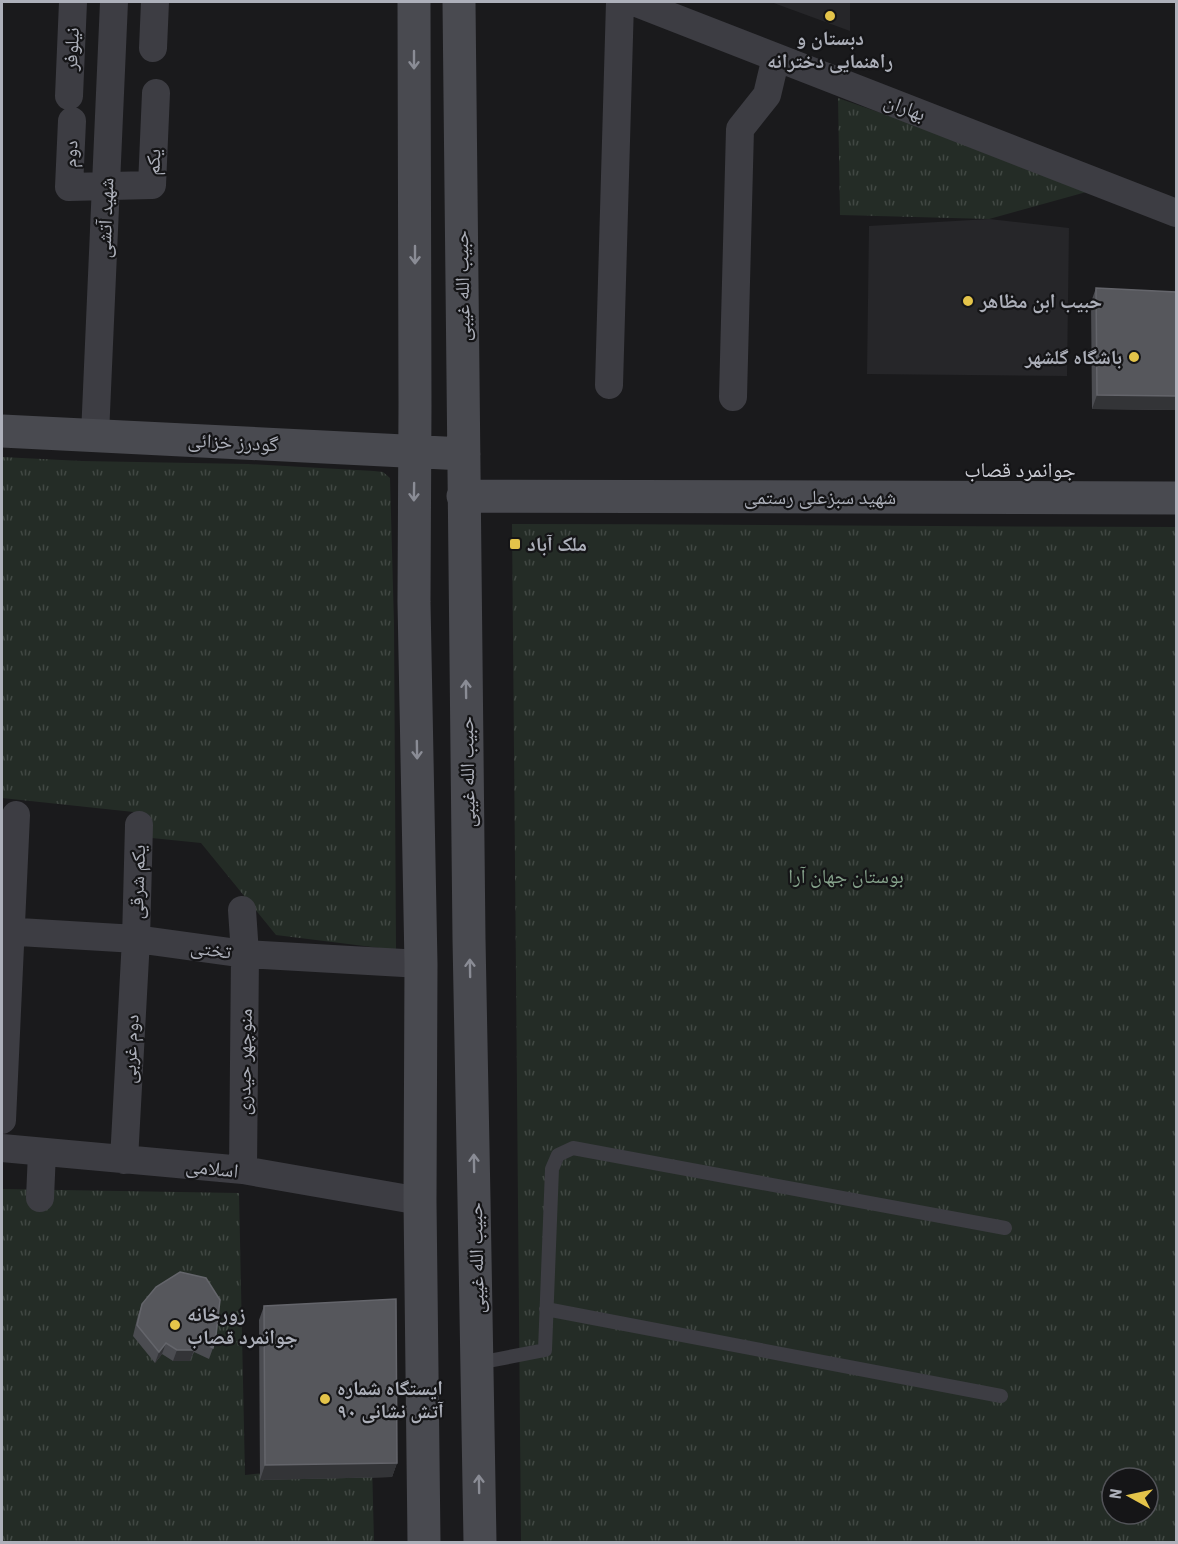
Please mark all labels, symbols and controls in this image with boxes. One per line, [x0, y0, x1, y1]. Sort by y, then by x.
marker: دبستان و راهنمایی دخترانه [823, 9, 837, 23]
place label: دبستان و راهنمایی دخترانه [767, 26, 893, 74]
street label: نیلوفر [58, 27, 84, 72]
one-way arrow [408, 49, 420, 69]
street label: بهاران [881, 88, 929, 126]
street label: دوم [58, 140, 84, 168]
street label: یکم [140, 148, 168, 176]
street label: شهید آتشی [92, 177, 118, 259]
street label: حبیب الله غیبی [449, 230, 475, 342]
one-way arrow [409, 244, 420, 264]
place label: حبیب ابن مظاهر [979, 289, 1102, 314]
marker: حبیب ابن مظاهر [961, 294, 975, 308]
place label: باشگاه گلشهر [1024, 345, 1122, 369]
marker: باشگاه گلشهر [1127, 350, 1141, 364]
street label: گودرز خزائی [187, 428, 279, 456]
district label: جوانمرد قصاب [964, 458, 1076, 482]
one-way arrow [408, 481, 420, 501]
street label: شهید سبزعلی رستمی [744, 485, 896, 509]
place label: ملک آباد [527, 532, 587, 556]
marker: ملک آباد [508, 537, 522, 551]
one-way arrow [460, 680, 472, 700]
street label: حبیب الله غیبی [454, 716, 480, 828]
one-way arrow [411, 739, 423, 759]
street label: یکم شرقی [124, 844, 152, 920]
park label: بوستان جهان آرا [788, 864, 904, 888]
street label: تختی [189, 934, 233, 964]
one-way arrow [464, 959, 476, 979]
street label: منوچهر حیدری [231, 1008, 257, 1116]
street label: دوم غربی [116, 1014, 146, 1084]
street label: اسلامی [184, 1153, 240, 1183]
one-way arrow [468, 1154, 480, 1174]
street label: حبیب الله غیبی [463, 1202, 489, 1314]
place label: زورخانه جوانمرد قصاب [187, 1302, 298, 1349]
marker: زورخانه جوانمرد قصاب [168, 1318, 182, 1332]
place label: ایستگاه شماره ۹۰ آتش نشانی [337, 1376, 444, 1424]
marker: ایستگاه شماره ۹۰ آتش نشانی [318, 1392, 332, 1406]
north arrow [1100, 1466, 1160, 1526]
one-way arrow [473, 1475, 485, 1495]
text: N [1106, 1488, 1126, 1500]

